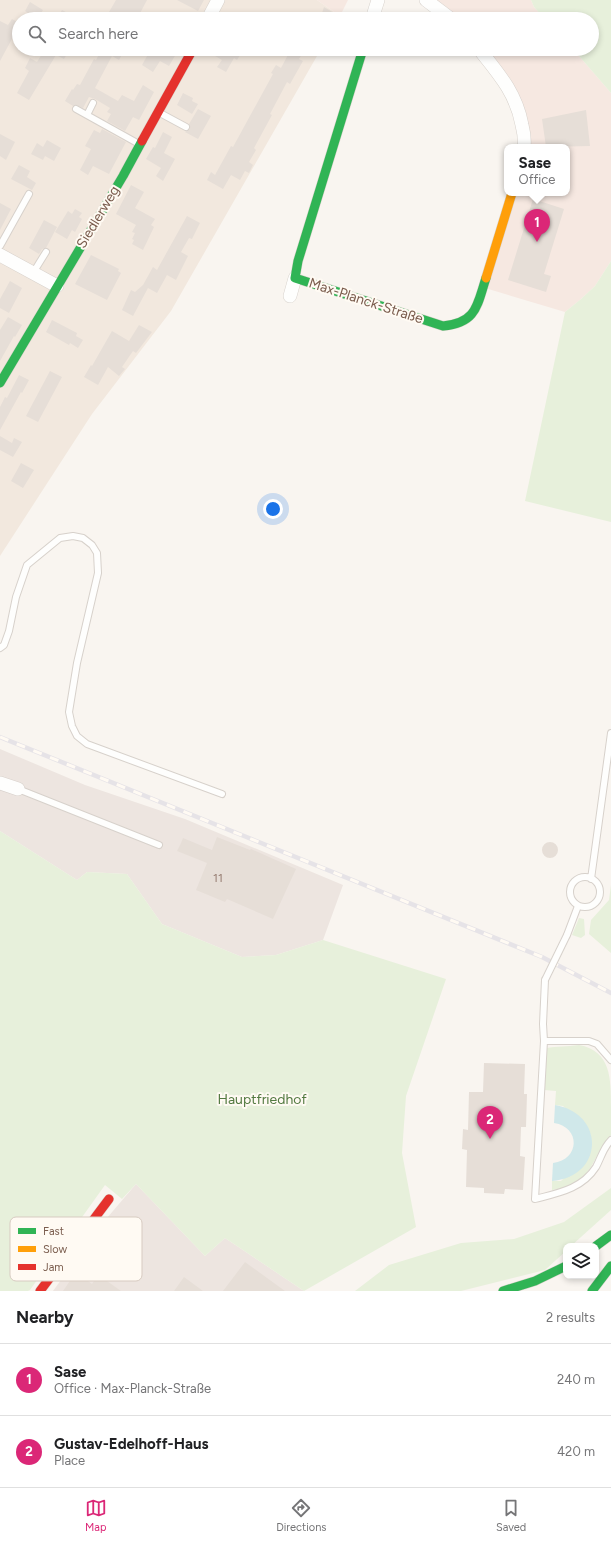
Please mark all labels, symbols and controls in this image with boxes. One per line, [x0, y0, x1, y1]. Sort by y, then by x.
search box [12, 12, 599, 56]
icon: search [26, 23, 48, 45]
text: Search here [58, 25, 138, 43]
popup [504, 144, 570, 196]
text: Sase [519, 154, 551, 172]
text: Office [519, 172, 555, 187]
street label: Siedlerweg [73, 183, 123, 251]
pin: 1 [524, 209, 550, 242]
street label: Max-Planck-Straße [307, 275, 426, 328]
your location [263, 499, 283, 519]
house number: 11 [213, 871, 223, 885]
park label: Hauptfriedhof [217, 1091, 307, 1108]
pin: 2 [477, 1106, 503, 1139]
legend [10, 1217, 142, 1281]
text: Fast [43, 1225, 64, 1238]
text: Slow [43, 1243, 67, 1256]
map controls [563, 1243, 599, 1279]
button: layers [563, 1243, 599, 1279]
text: Jam [43, 1261, 64, 1274]
text: Nearby [16, 1307, 74, 1327]
text: 2 results [546, 1310, 595, 1325]
text: Sase [54, 1363, 86, 1381]
text: 1 [26, 1372, 32, 1387]
text: 240 m [557, 1372, 595, 1387]
text: Office · Max-Planck-Straße [54, 1381, 211, 1396]
text: Gustav-Edelhoff-Haus [54, 1435, 209, 1453]
text: 2 [25, 1444, 33, 1459]
text: 420 m [557, 1444, 595, 1459]
text: Place [54, 1453, 85, 1468]
tab: Map [85, 1497, 107, 1534]
tab: Directions [276, 1497, 326, 1534]
tab: Saved [496, 1497, 526, 1534]

